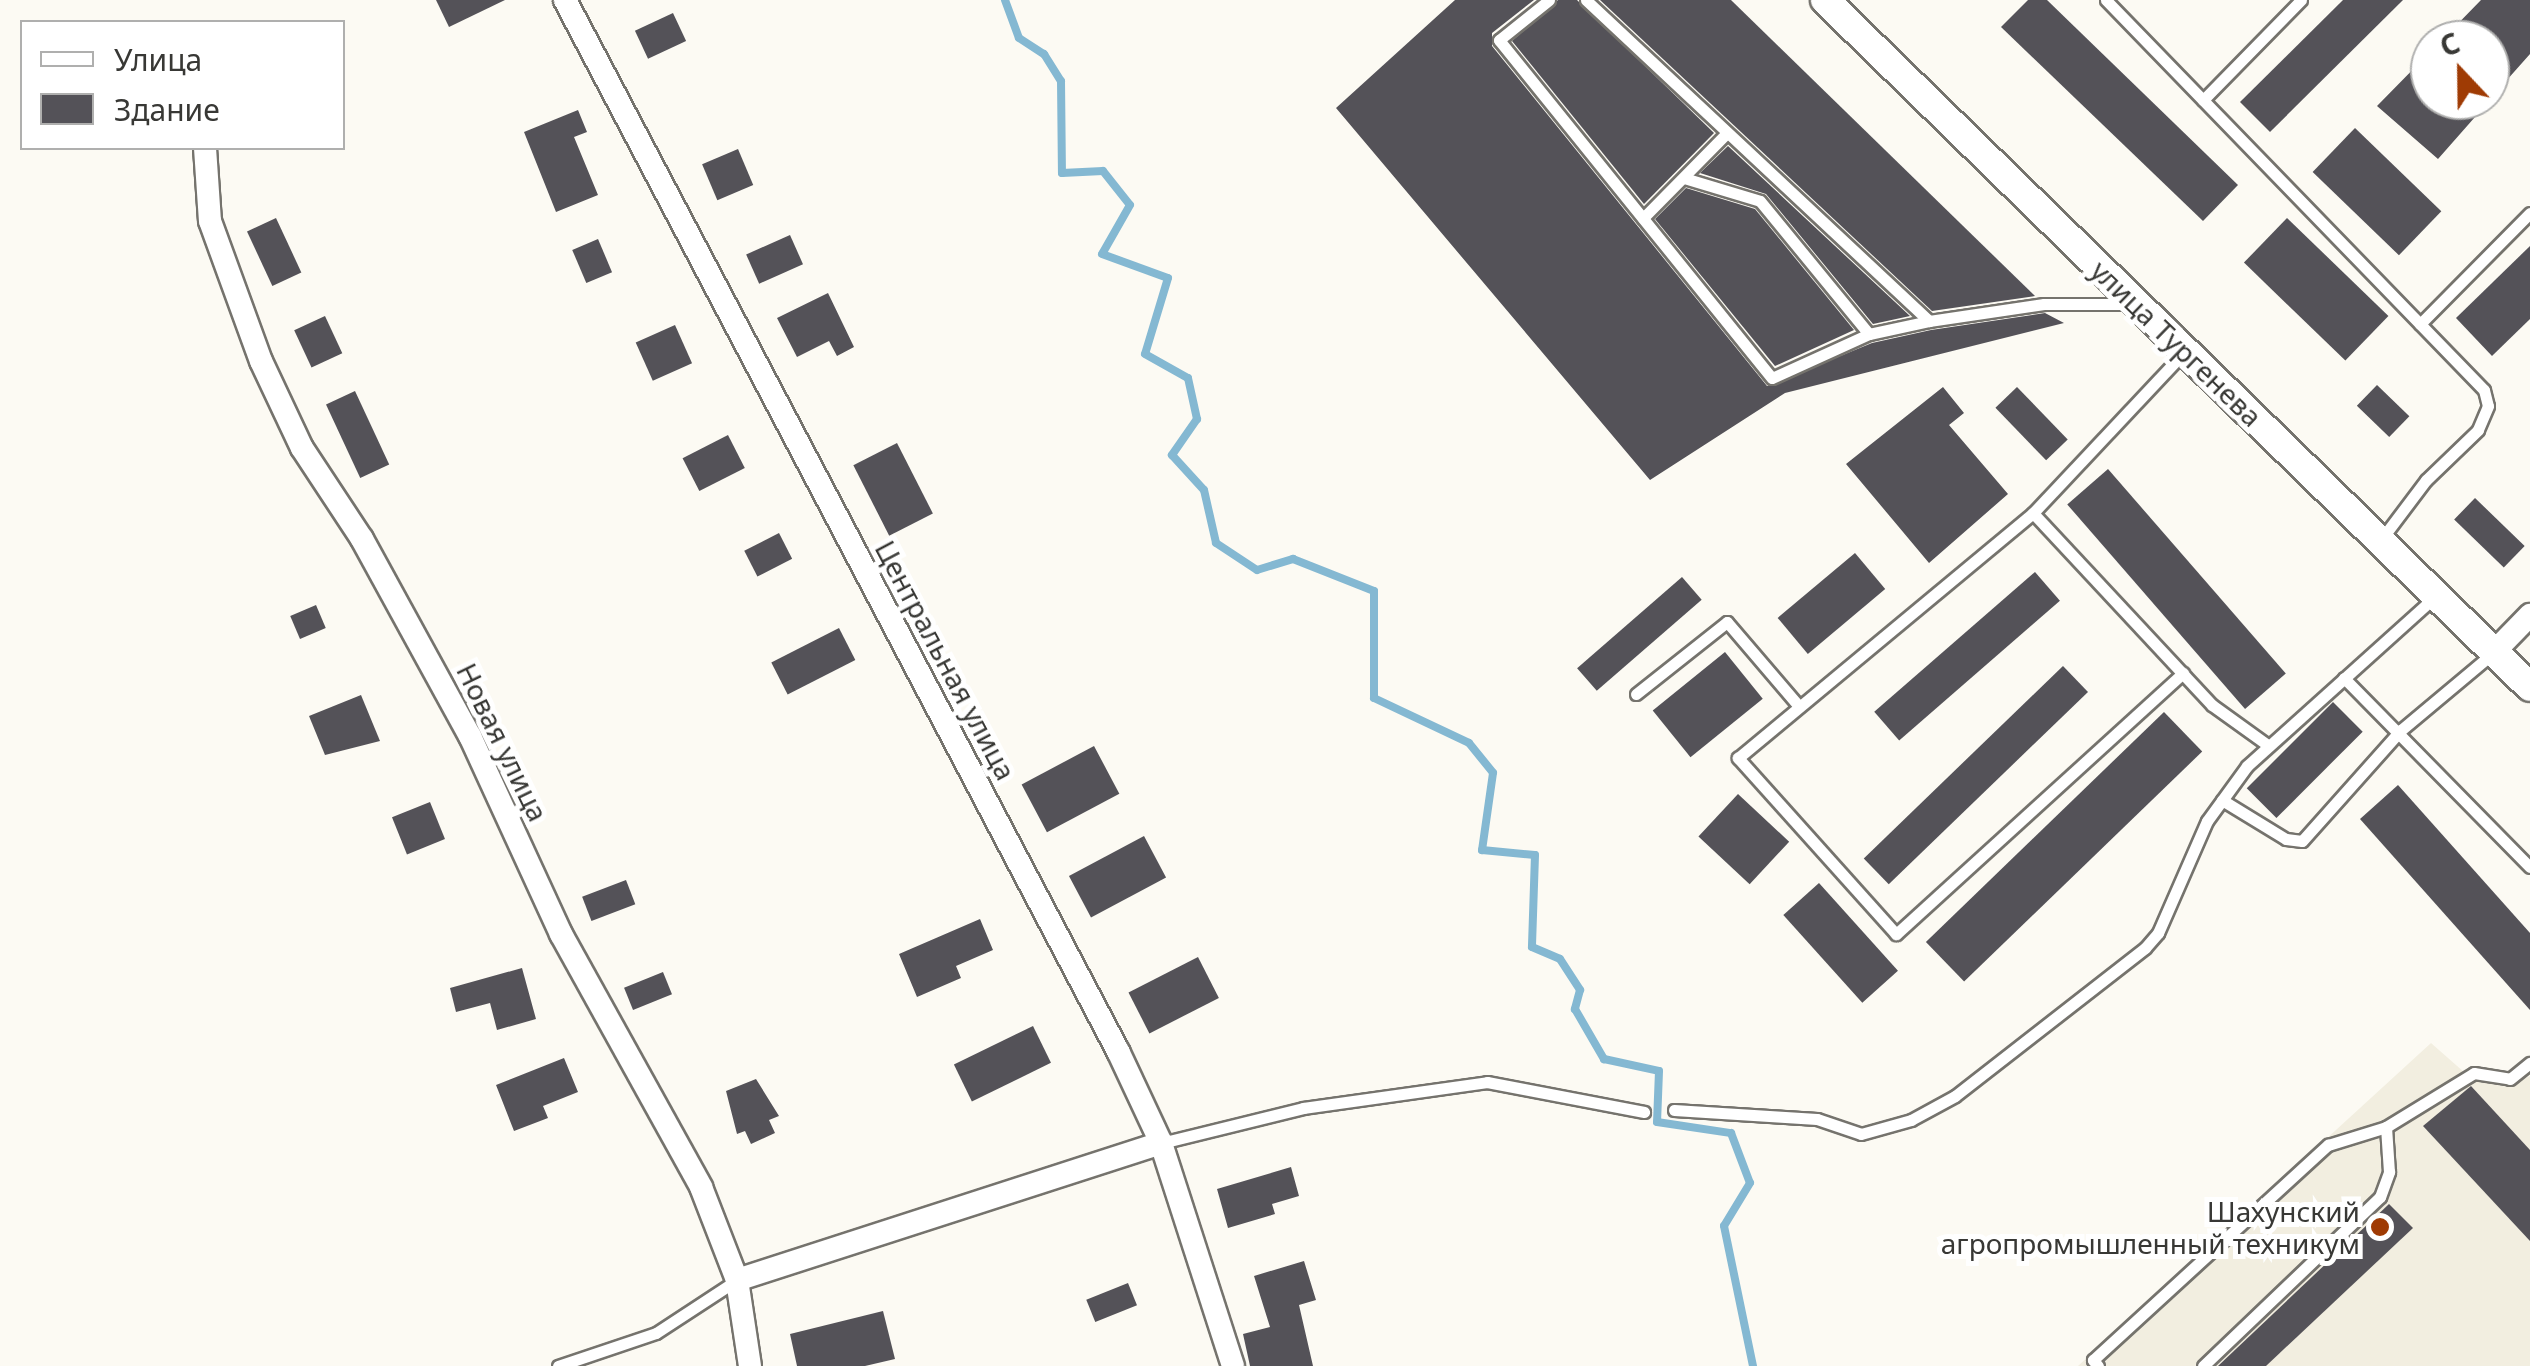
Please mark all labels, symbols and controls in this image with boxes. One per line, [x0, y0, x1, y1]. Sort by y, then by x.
legend [20, 20, 345, 150]
north arrow [2410, 20, 2510, 120]
text: С [2434, 23, 2465, 65]
text: Улица [114, 39, 202, 80]
text: Здание [114, 89, 220, 130]
street label: улица Тургенева [2085, 253, 2269, 433]
street label: Центральная улица [869, 535, 1023, 785]
street label: Новая улица [450, 658, 556, 826]
place label: Шахунский агропромышленный техникум [1941, 1194, 2360, 1260]
marker: Шахунский агропромышленный техникум [2369, 1216, 2391, 1238]

